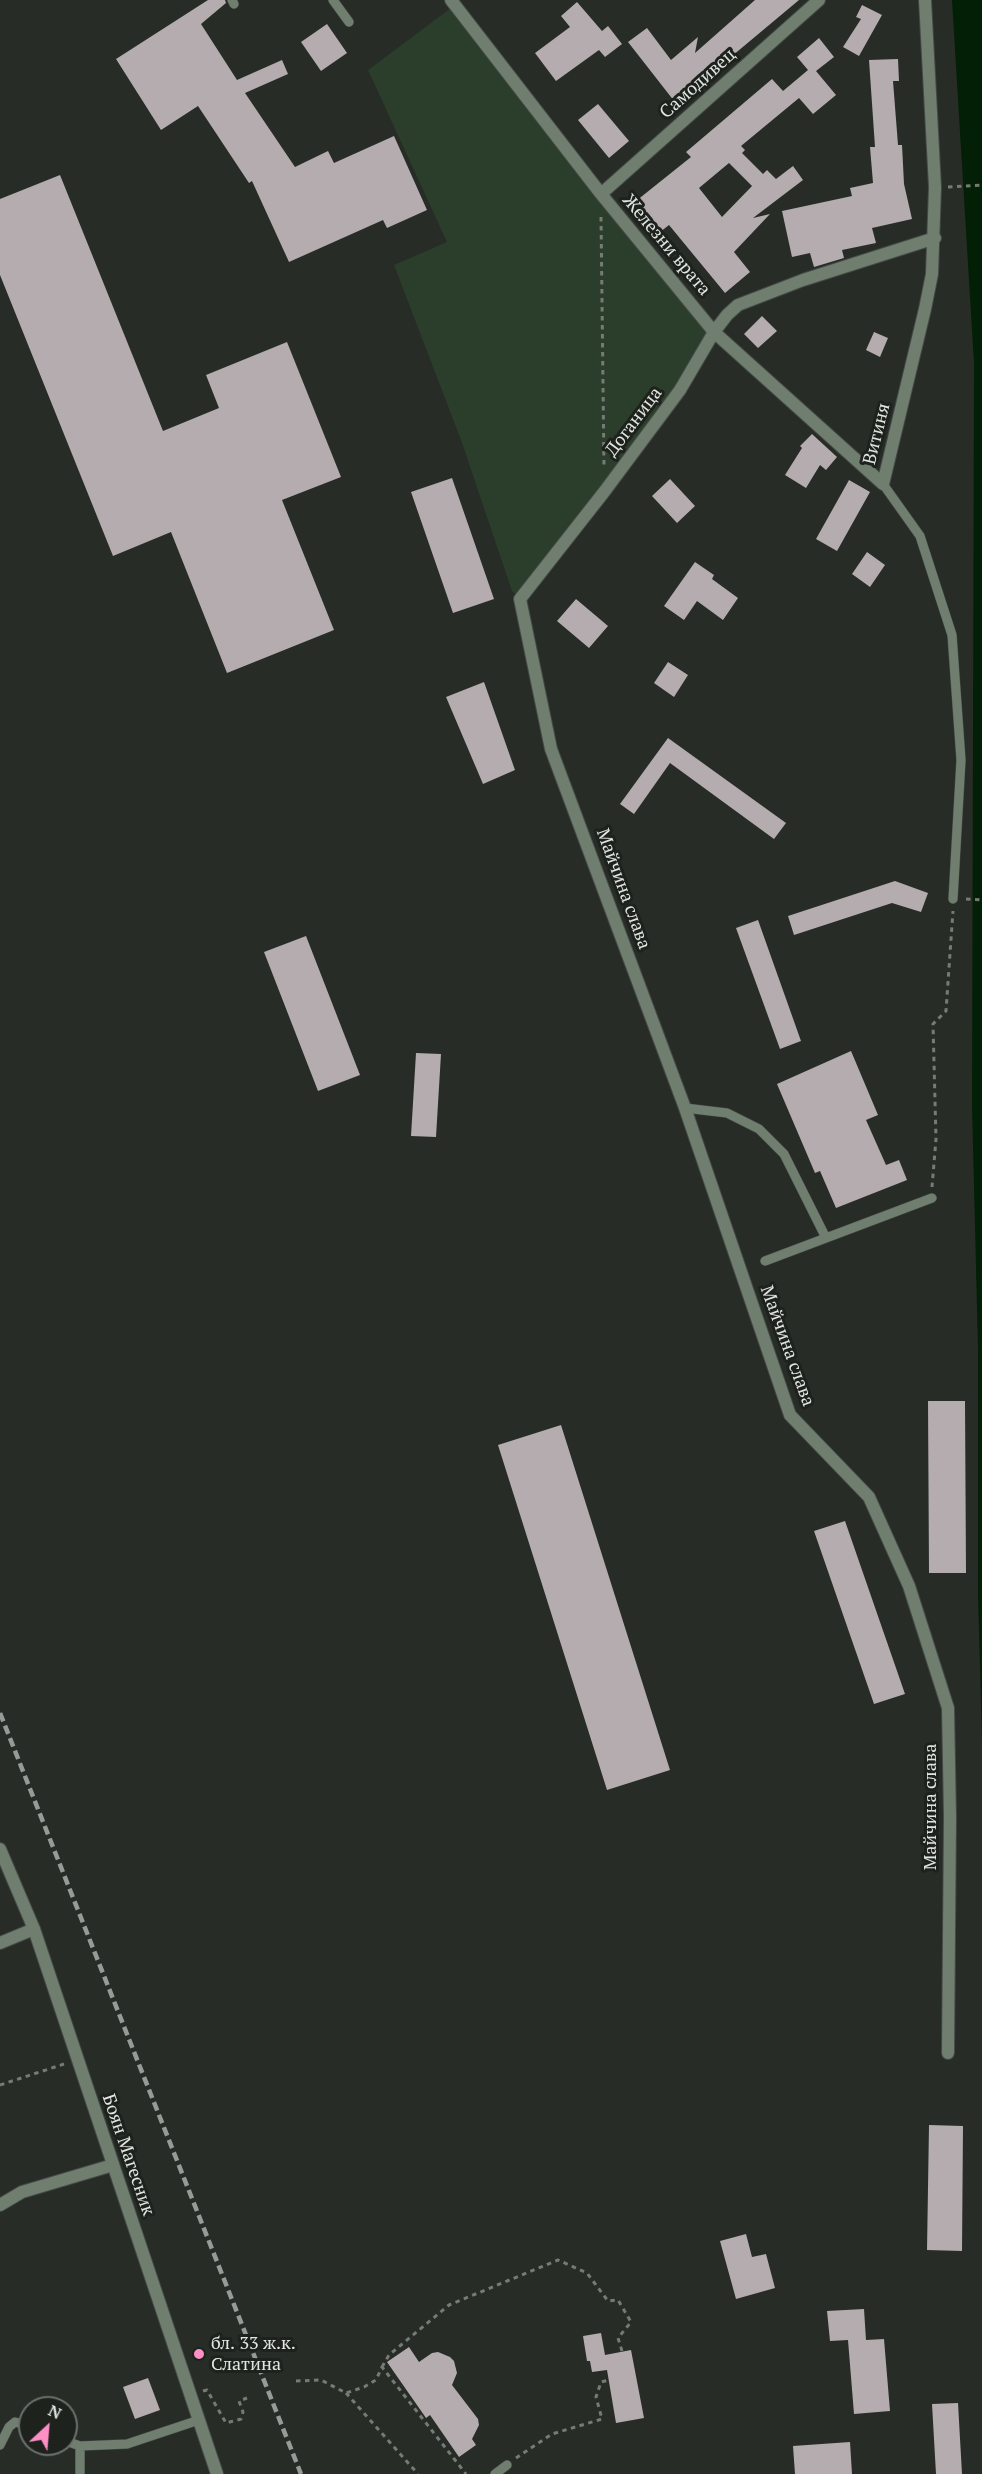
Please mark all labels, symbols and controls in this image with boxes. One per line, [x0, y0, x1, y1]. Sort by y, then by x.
street label: Самодивец [656, 44, 740, 124]
street label: Железни врата [617, 190, 715, 300]
street label: Доганица [601, 383, 667, 461]
street label: Витиня [859, 401, 895, 467]
street label: Майчина слава [591, 826, 655, 952]
street label: Майчина слава [755, 1283, 819, 1409]
street label: Майчина слава [920, 1744, 942, 1870]
street label: Боян Магесник [97, 2091, 159, 2219]
place label: бл. 33 ж.к. Слатина [211, 2333, 296, 2376]
marker: бл. 33 ж.к. Слатина [192, 2347, 206, 2361]
north arrow [18, 2396, 78, 2456]
text: N [45, 2399, 65, 2424]

